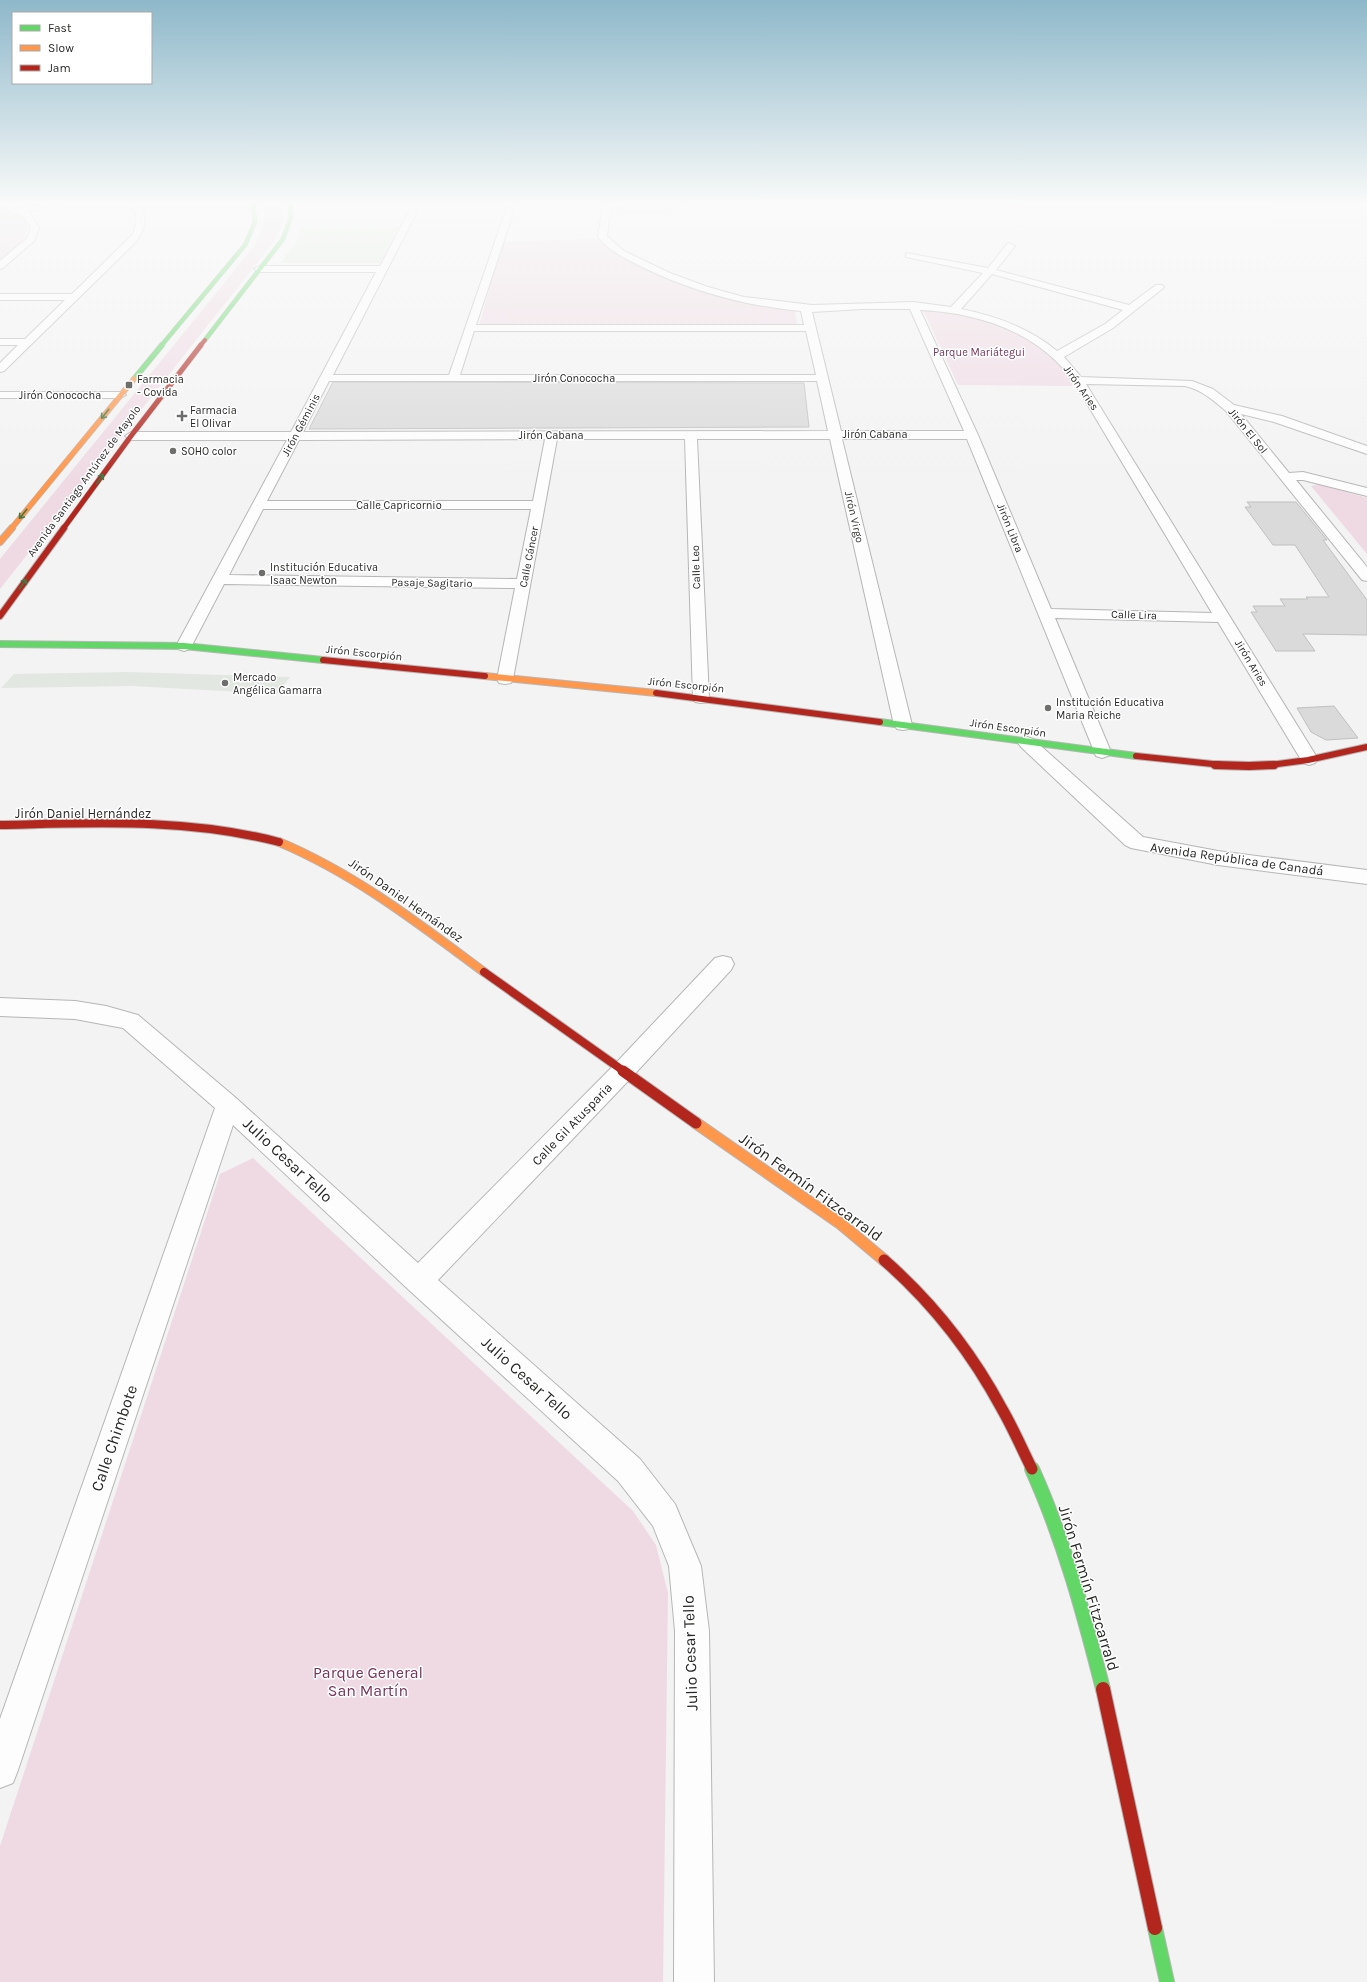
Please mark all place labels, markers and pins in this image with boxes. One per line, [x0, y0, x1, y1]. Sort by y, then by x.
place label: Farmacia - Covida [137, 373, 184, 399]
marker: Farmacia - Covida [124, 380, 134, 390]
place label: Farmacia El Olivar [190, 404, 237, 430]
marker: Farmacia El Olivar [177, 411, 187, 421]
place label: SOHO color [181, 445, 237, 458]
marker: SOHO color [168, 446, 178, 456]
place label: Institución Educativa Isaac Newton [270, 561, 378, 587]
marker: Institución Educativa Isaac Newton [257, 568, 267, 578]
place label: Mercado Angélica Gamarra [233, 671, 322, 697]
marker: Mercado Angélica Gamarra [220, 678, 230, 688]
place label: Institución Educativa Maria Reiche [1056, 696, 1164, 722]
marker: Institución Educativa Maria Reiche [1043, 703, 1053, 713]

